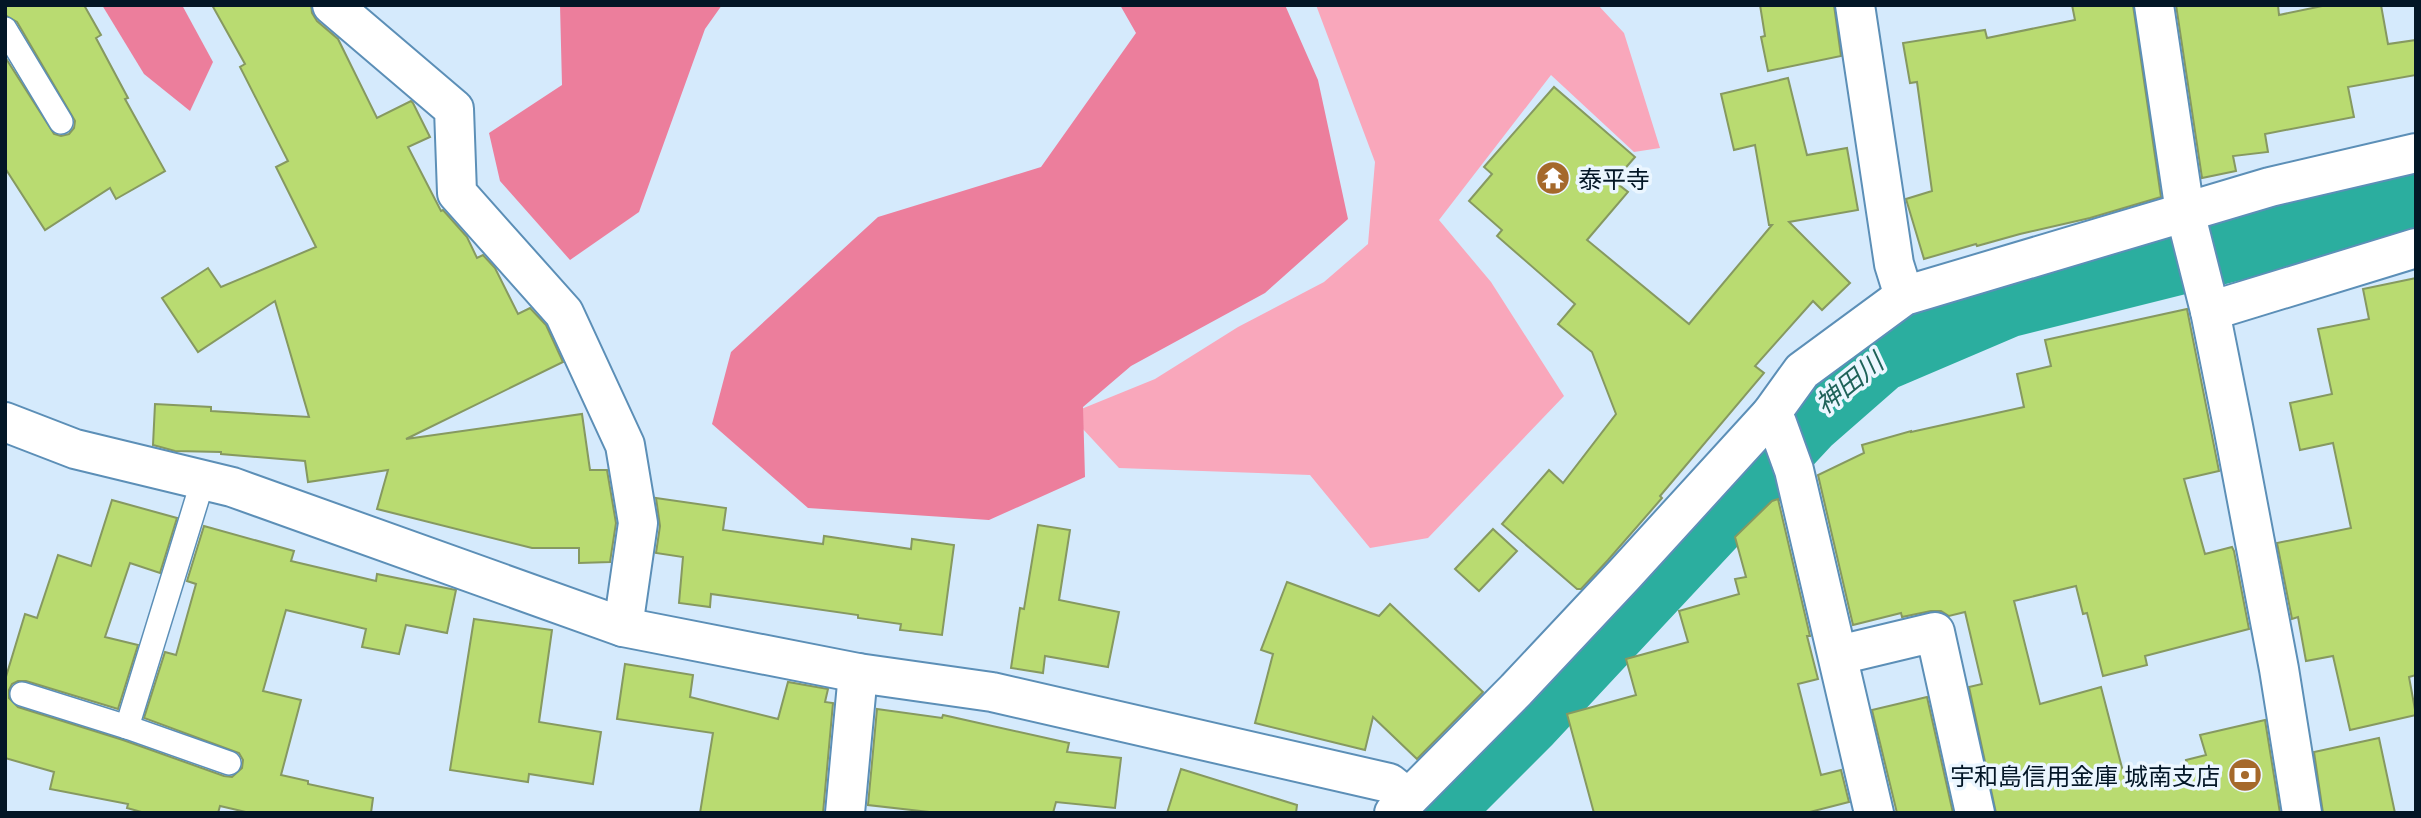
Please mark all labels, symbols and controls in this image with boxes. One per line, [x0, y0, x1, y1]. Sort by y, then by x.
temple icon: 泰平寺 [1534, 159, 1572, 197]
place label: 泰平寺 [1578, 164, 1650, 193]
water label: 神田川 [1809, 345, 1891, 420]
bank icon: 宇和島信用金庫 城南支店 [2226, 756, 2264, 794]
place label: 宇和島信用金庫 城南支店 [1950, 761, 2220, 790]

